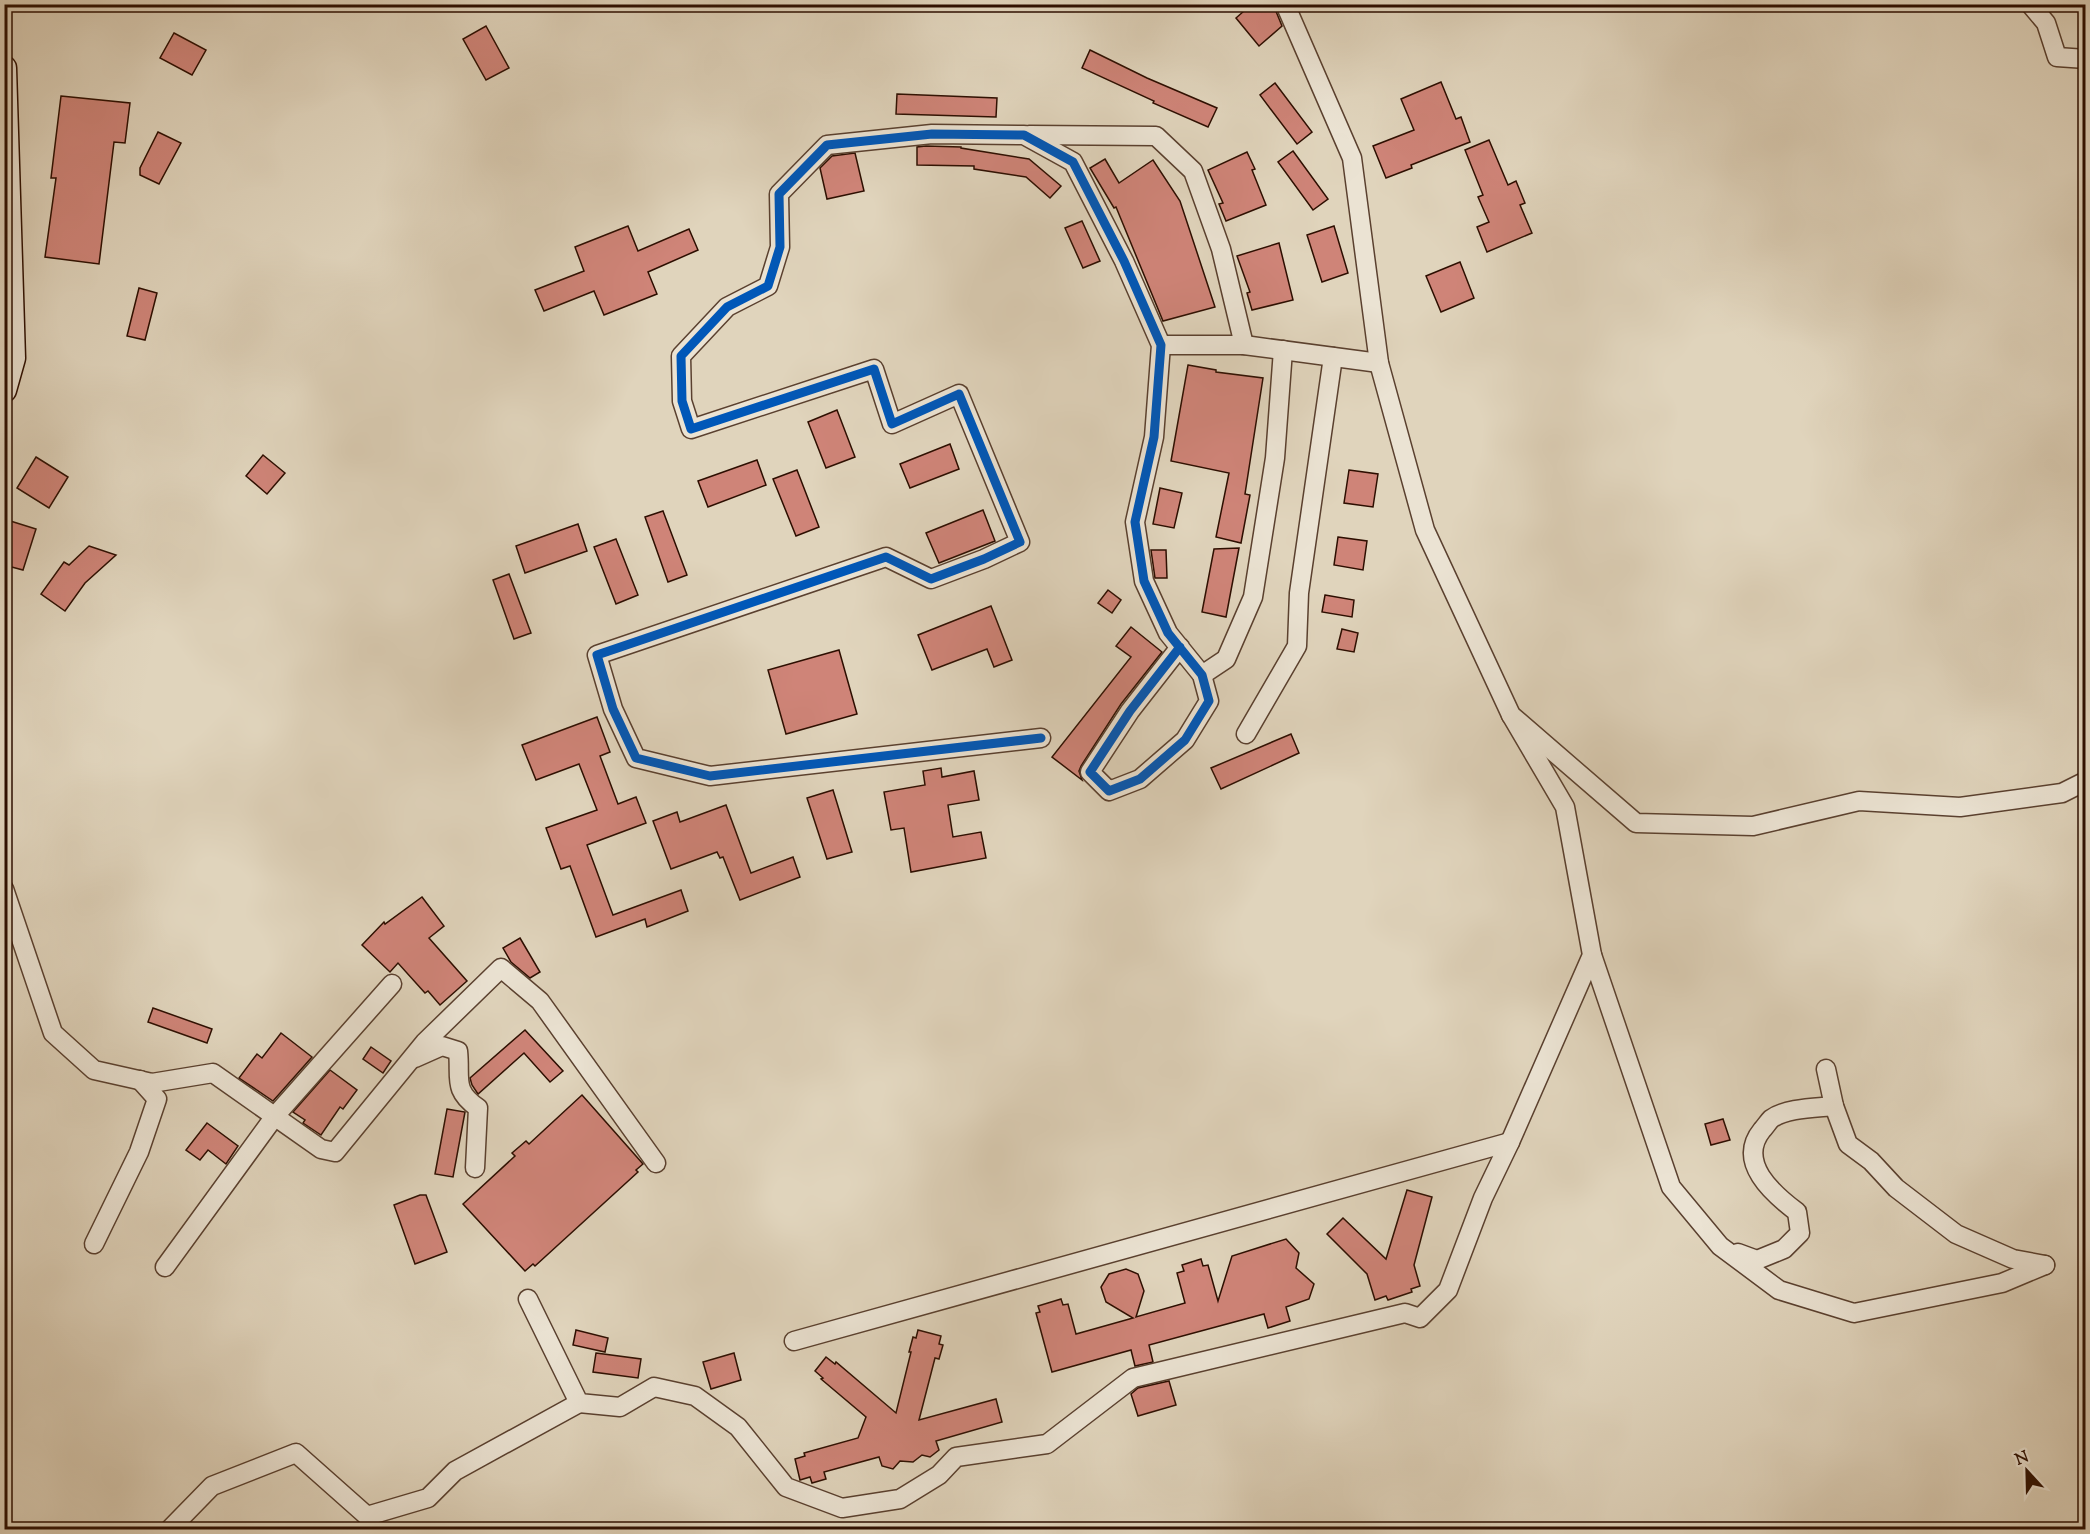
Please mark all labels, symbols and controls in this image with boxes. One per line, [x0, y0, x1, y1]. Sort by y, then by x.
north arrow [1997, 1441, 2057, 1501]
text: N [2012, 1446, 2033, 1472]

